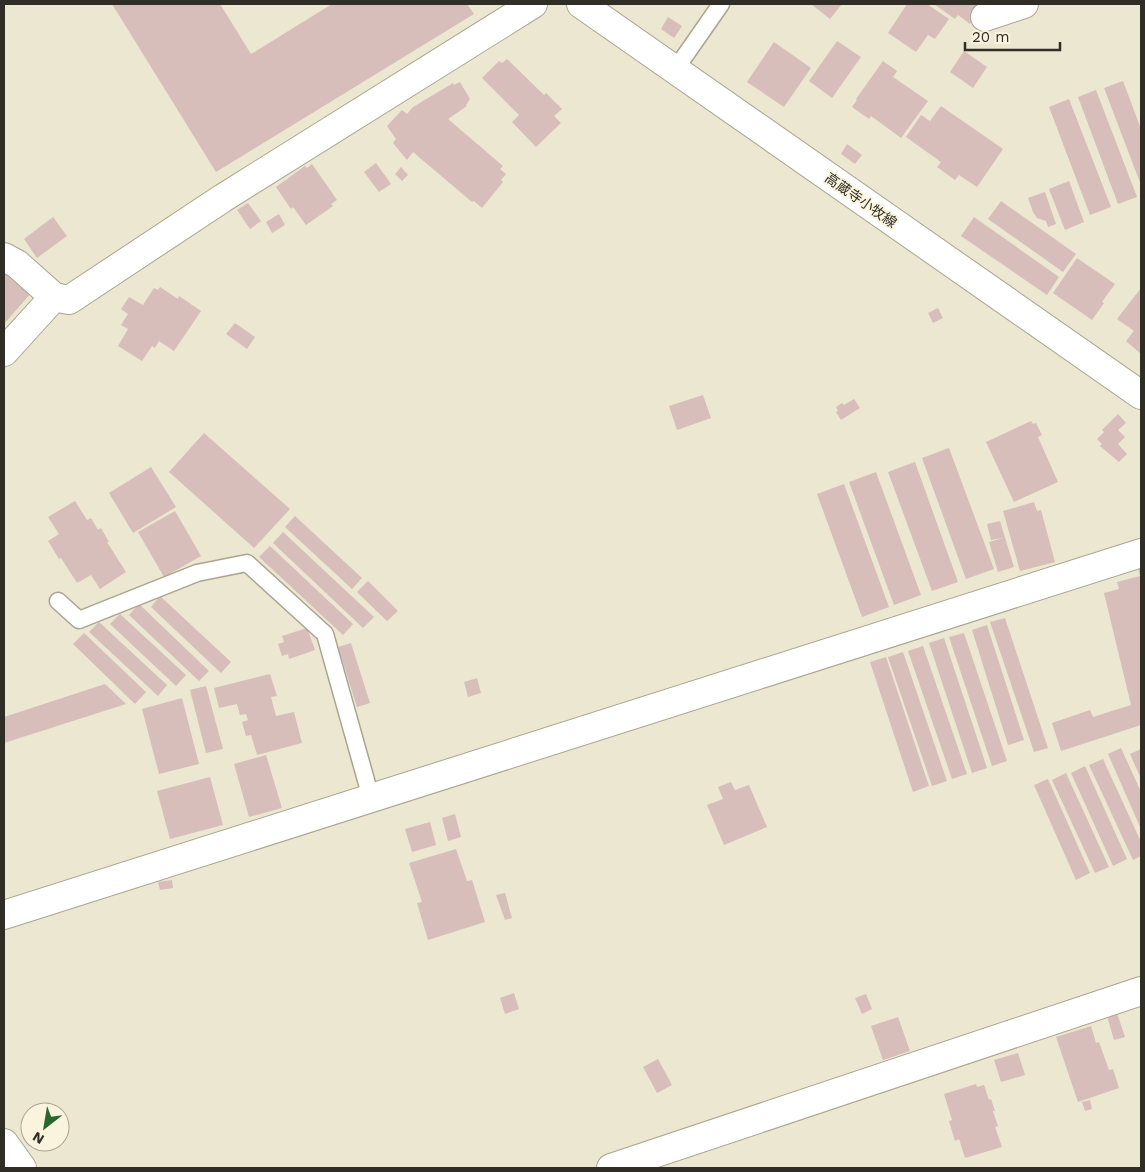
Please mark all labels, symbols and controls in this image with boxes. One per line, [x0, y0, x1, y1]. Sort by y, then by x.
scale bar [965, 20, 1060, 52]
text: 20 m [972, 28, 1010, 46]
street label: 高蔵寺小牧線 [822, 169, 900, 231]
north arrow [20, 1102, 70, 1152]
text: N [30, 1129, 47, 1148]

